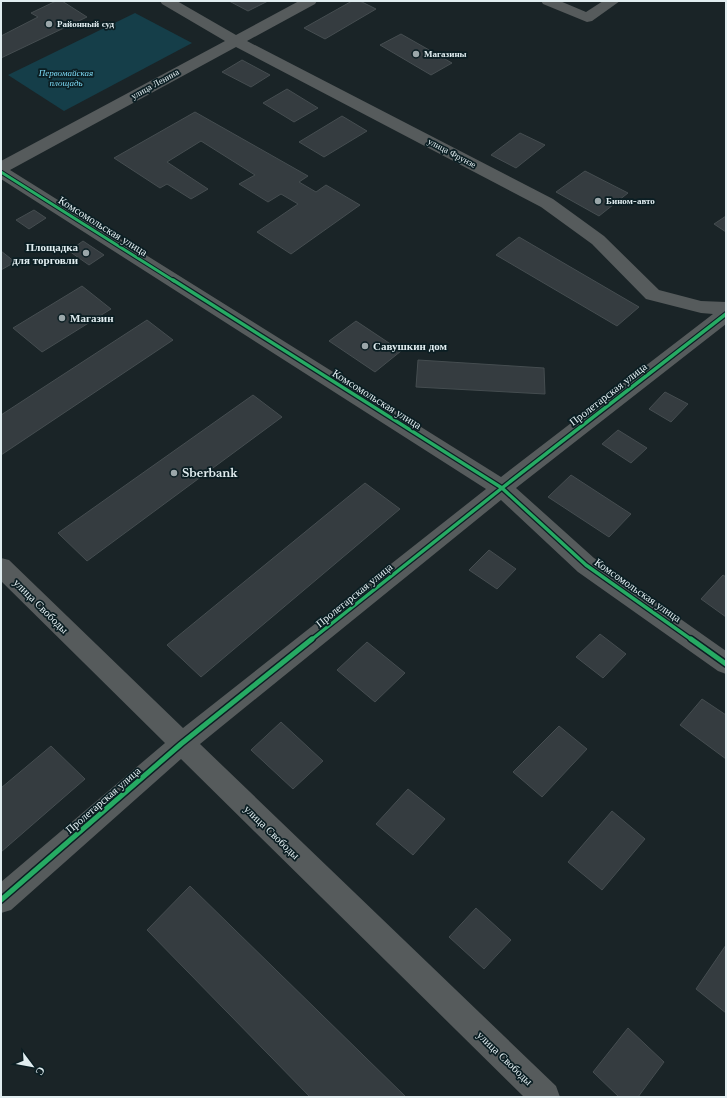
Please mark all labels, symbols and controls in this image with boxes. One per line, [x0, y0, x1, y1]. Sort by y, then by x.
place label: Районный суд [57, 18, 114, 29]
marker: Районный суд [44, 19, 54, 29]
place label: Магазины [424, 48, 467, 59]
marker: Магазины [411, 49, 421, 59]
street label: улица Ленина [129, 66, 181, 101]
park label: Первомайская площадь [38, 67, 93, 88]
street label: улица Фрунзе [426, 135, 478, 170]
street label: Комсомольская улица [56, 193, 150, 259]
place label: Бином-авто [606, 195, 655, 206]
marker: Бином-авто [593, 196, 603, 206]
place label: Площадка для торговли [12, 240, 79, 267]
marker: Площадка для торговли [81, 248, 91, 258]
place label: Магазин [70, 311, 114, 325]
marker: Магазин [57, 313, 67, 323]
place label: Савушкин дом [373, 339, 448, 353]
marker: Савушкин дом [360, 341, 370, 351]
street label: Пролетарская улица [566, 359, 650, 429]
street label: Комсомольская улица [330, 366, 424, 432]
place label: Sberbank [182, 466, 238, 480]
marker: Sberbank [169, 468, 179, 478]
street label: Комсомольская улица [592, 555, 684, 625]
street label: Пролетарская улица [313, 560, 395, 630]
street label: улица Свободы [11, 576, 72, 637]
street label: Пролетарская улица [63, 764, 143, 836]
street label: улица Свободы [241, 802, 303, 862]
street label: улица Свободы [474, 1028, 536, 1088]
north arrow [12, 1046, 52, 1086]
text: С [32, 1064, 49, 1078]

